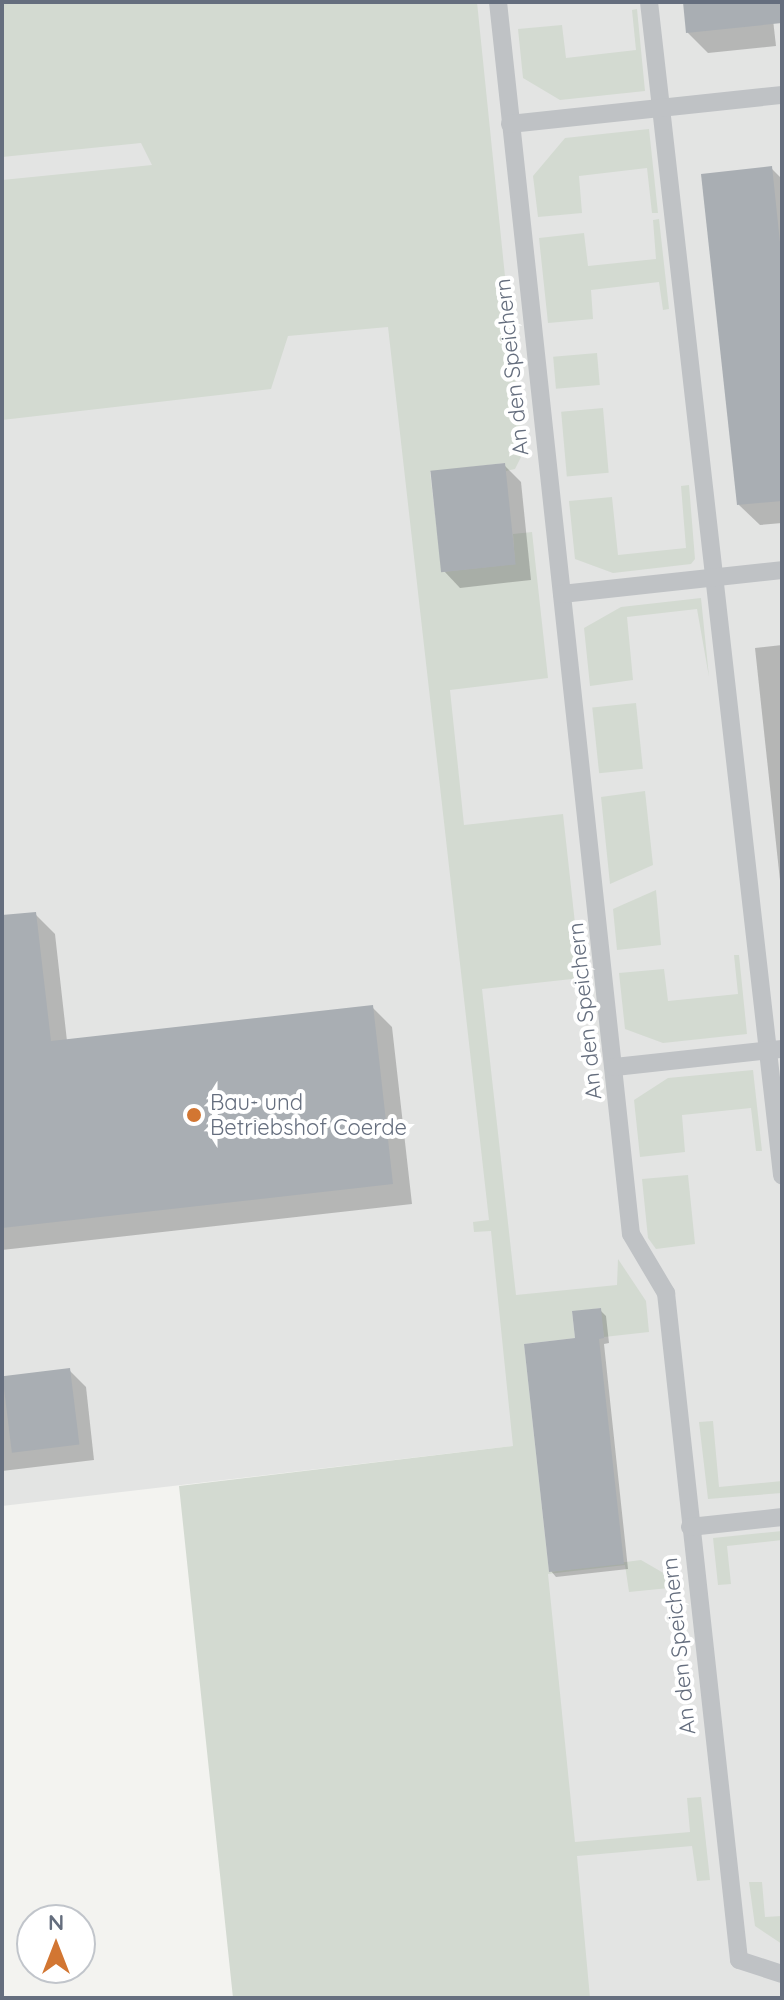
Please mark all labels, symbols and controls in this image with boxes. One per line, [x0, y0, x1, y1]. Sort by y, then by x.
street label: An den Speichern [490, 277, 534, 457]
street label: An den Speichern [563, 921, 607, 1101]
place label: Bau- und Betriebshof Coerde [210, 1089, 407, 1140]
marker: Bau- und Betriebshof Coerde [185, 1106, 203, 1124]
street label: An den Speichern [657, 1556, 701, 1736]
north arrow [16, 1904, 96, 1984]
text: N [48, 1908, 64, 1936]

